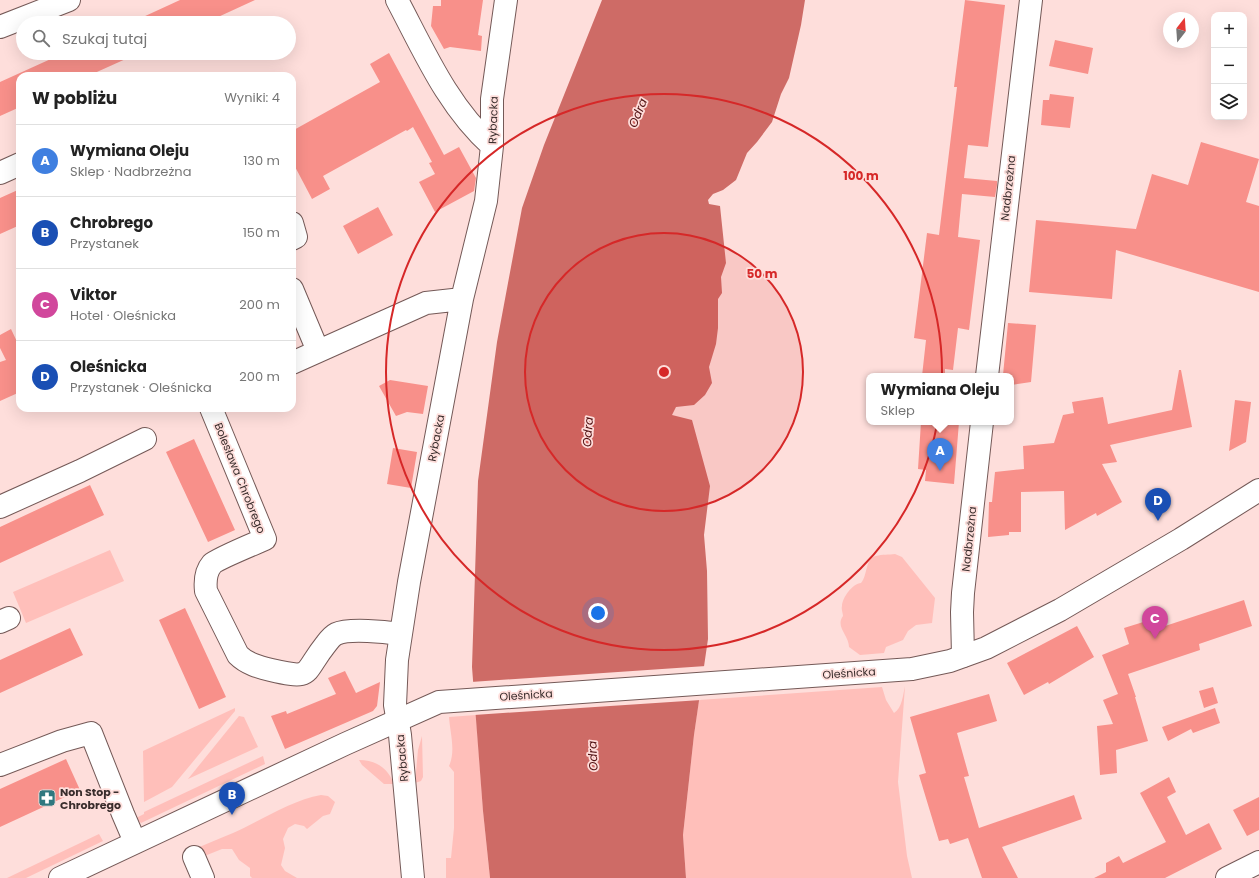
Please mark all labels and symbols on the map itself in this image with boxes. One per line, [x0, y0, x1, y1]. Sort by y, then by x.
north arrow [1163, 12, 1199, 48]
street label: Rybacka [484, 96, 502, 144]
water label: Odra [624, 96, 651, 130]
street label: Nadbrzeżna [997, 155, 1019, 221]
text: 100 m [843, 167, 879, 184]
text: 50 m [747, 265, 778, 282]
centre of rings [657, 365, 671, 379]
street label: Rybacka [424, 413, 448, 463]
water label: Odra [578, 416, 597, 448]
street label: Bolesława Chrobrego [210, 420, 270, 536]
pin: A [927, 438, 953, 471]
pin: D [1145, 488, 1171, 521]
street label: Nadbrzeżna [958, 506, 980, 572]
your location [588, 603, 608, 623]
pin: C [1142, 606, 1168, 639]
street label: Oleśnicka [822, 663, 876, 683]
street label: Oleśnicka [499, 685, 553, 705]
street label: Rybacka [392, 734, 412, 782]
water label: Odra [583, 741, 602, 772]
pin: B [219, 782, 245, 815]
place label: Non Stop - Chrobrego [60, 784, 121, 813]
pharmacy icon: Non Stop - Chrobrego [37, 788, 57, 808]

